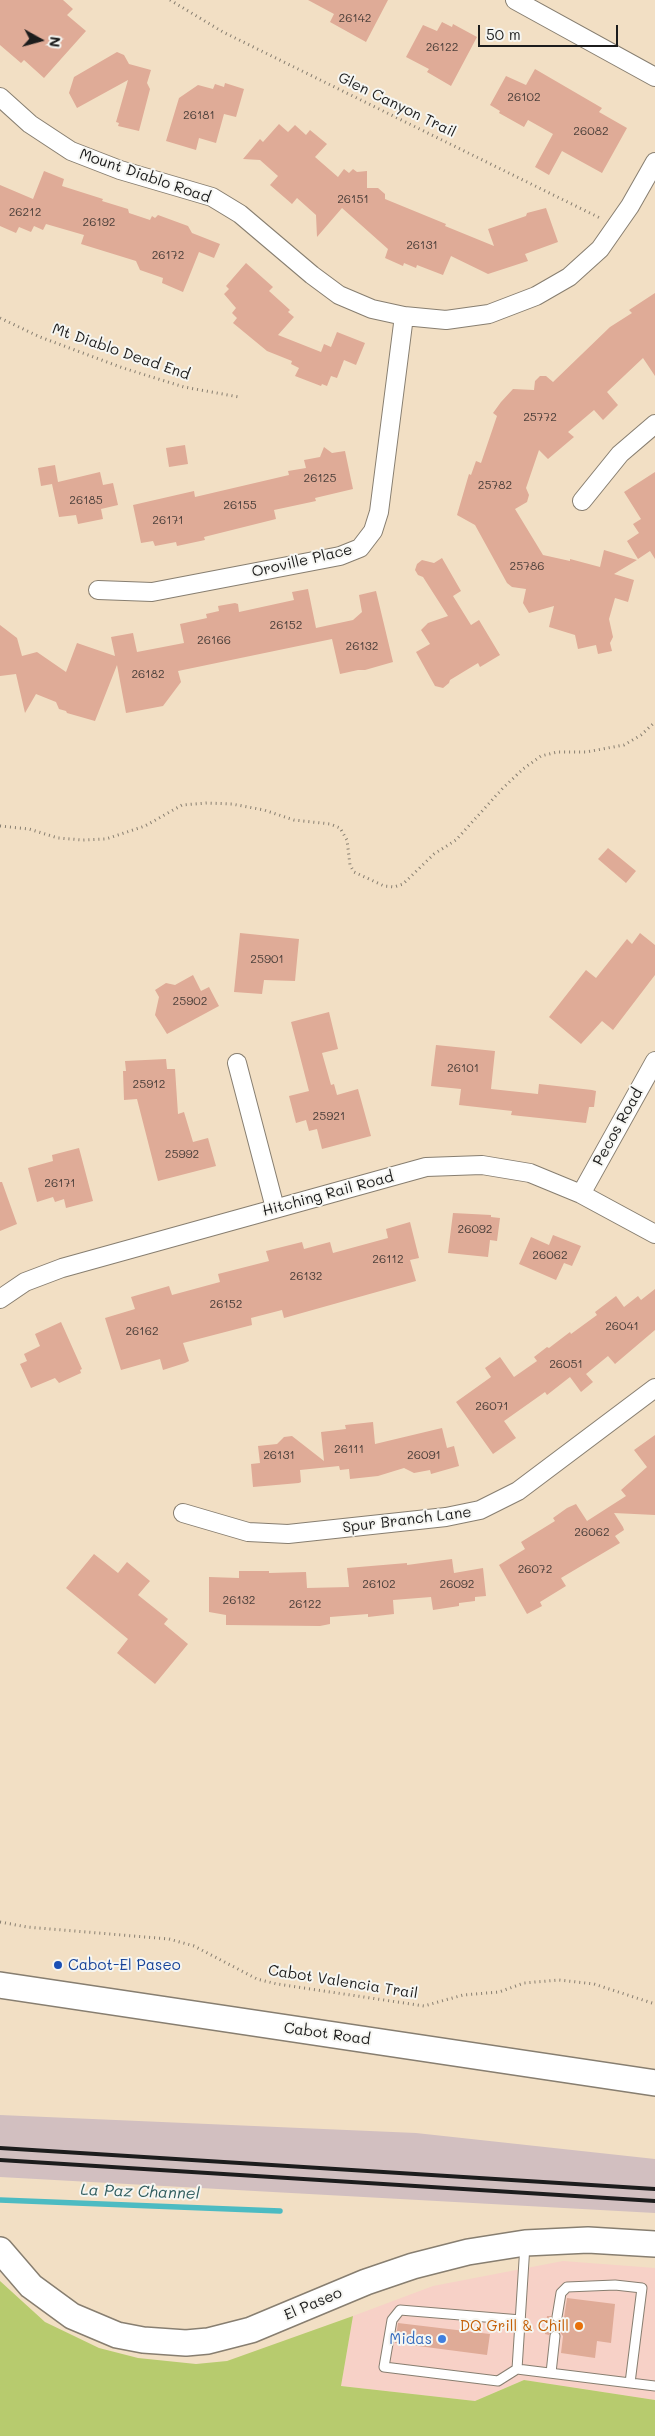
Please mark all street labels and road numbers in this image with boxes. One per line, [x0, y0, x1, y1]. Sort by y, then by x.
street label: Glen Canyon Trail [335, 69, 459, 141]
street label: Mount Diablo Road [77, 145, 213, 207]
street label: Mt Diablo Dead End [50, 320, 192, 384]
street label: Oroville Place [250, 541, 354, 581]
street label: Pecos Road [589, 1085, 647, 1169]
street label: Hitching Rail Road [260, 1168, 396, 1220]
street label: Spur Branch Lane [342, 1503, 472, 1537]
street label: Cabot Valencia Trail [267, 1961, 419, 2003]
street label: Cabot Road [283, 2019, 371, 2049]
street label: El Paseo [281, 2284, 345, 2324]

